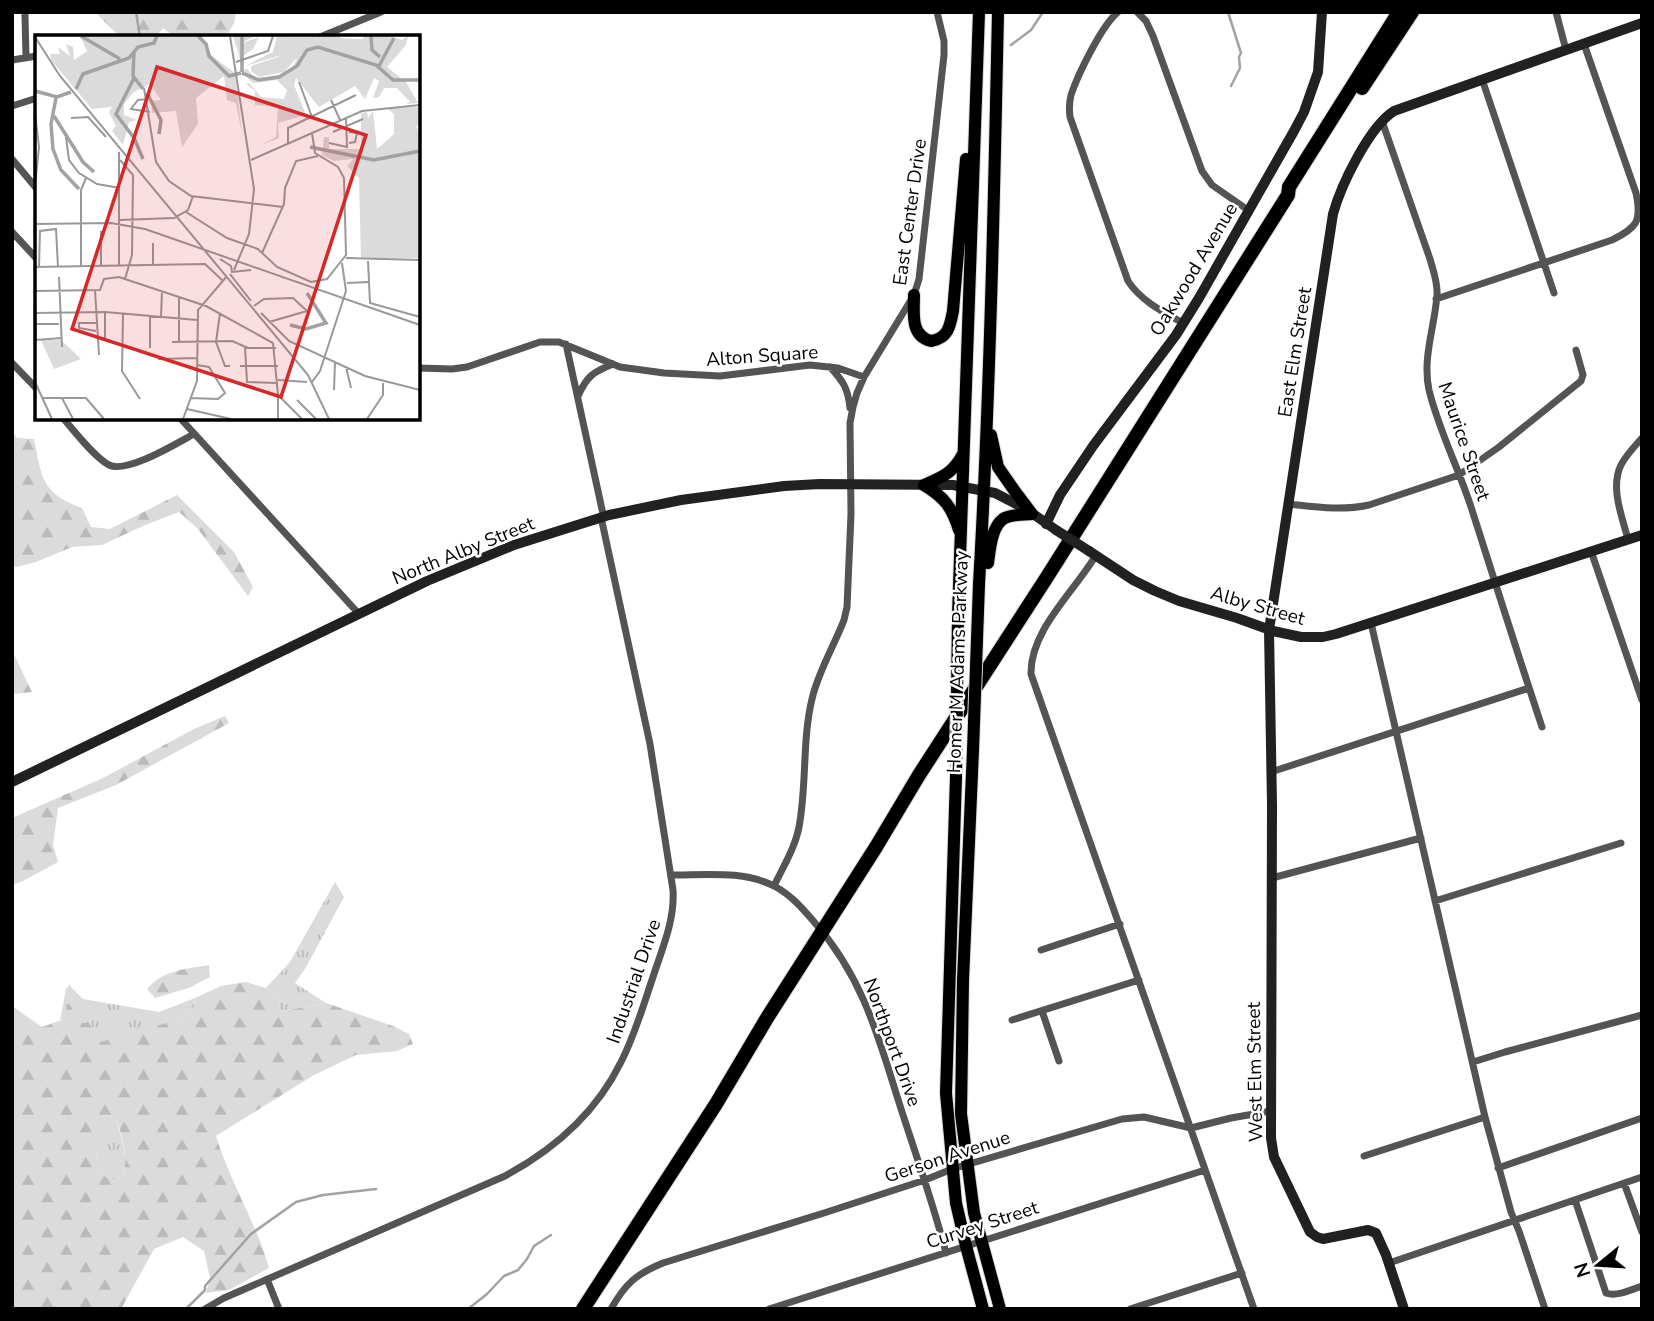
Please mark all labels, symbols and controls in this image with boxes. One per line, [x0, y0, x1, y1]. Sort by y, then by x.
inset map [35, 35, 420, 420]
street label: East Center Drive [887, 137, 933, 287]
street label: Oakwood Avenue [1144, 198, 1244, 341]
street label: East Elm Street [1272, 285, 1318, 419]
street label: Alton Square [705, 339, 819, 373]
street label: Maurice Street [1432, 379, 1497, 504]
street label: North Alby Street [388, 510, 539, 591]
street label: Homer M Adams Parkway [941, 550, 975, 774]
street label: Alby Street [1208, 580, 1308, 632]
street label: Industrial Drive [601, 916, 667, 1047]
street label: Northport Drive [857, 975, 927, 1110]
street label: West Elm Street [1241, 1001, 1269, 1142]
street label: Gerson Avenue [881, 1124, 1013, 1190]
street label: Curvey Street [923, 1194, 1042, 1255]
north arrow [1563, 1230, 1633, 1300]
text: N [1568, 1259, 1597, 1281]

